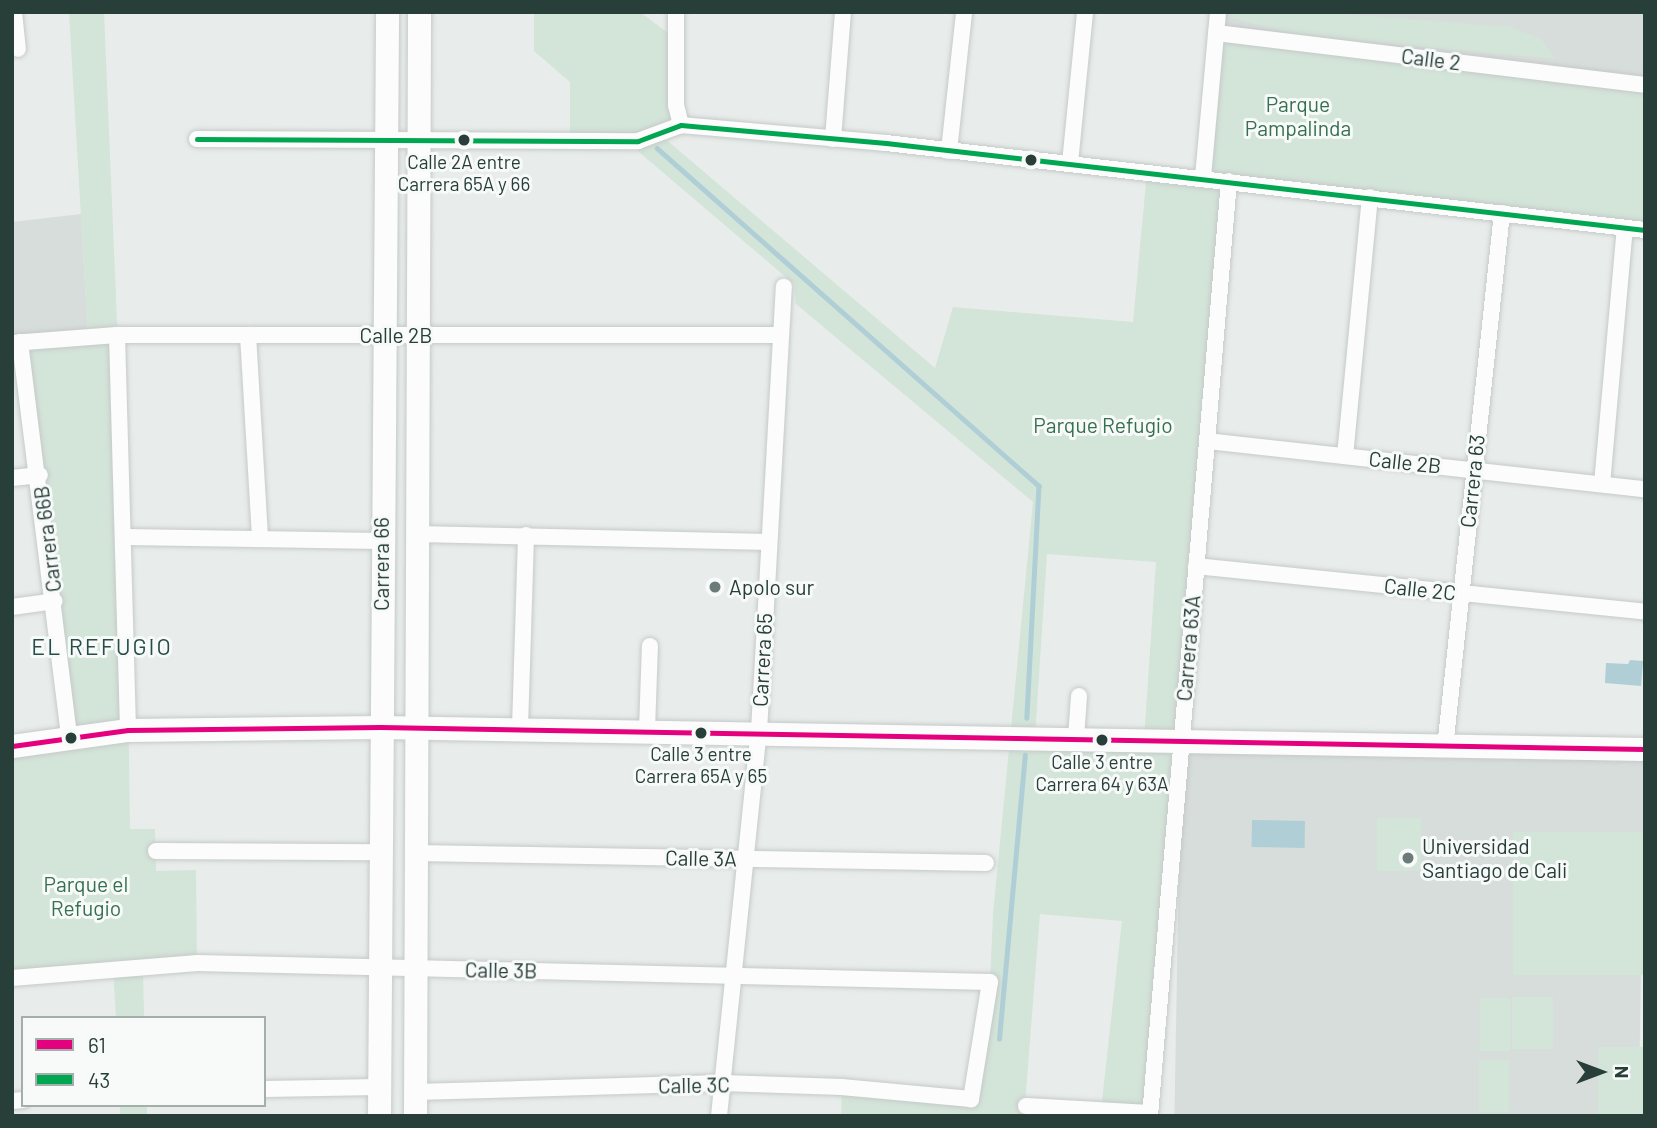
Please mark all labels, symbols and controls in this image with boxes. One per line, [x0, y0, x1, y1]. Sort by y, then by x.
street label: Calle 2 [1400, 43, 1462, 75]
park label: Parque Pampalinda [1245, 91, 1351, 141]
marker: Calle 2A entre Carrera 65A y 66 [457, 133, 471, 147]
place label: Calle 2A entre Carrera 65A y 66 [398, 151, 530, 195]
unlabelled marker [1024, 153, 1038, 167]
street label: Calle 2B [360, 322, 432, 348]
park label: Parque Refugio [1033, 412, 1173, 438]
street label: Carrera 63 [1455, 433, 1489, 529]
street label: Calle 2B [1367, 446, 1443, 478]
street label: Carrera 66B [28, 484, 66, 594]
street label: Carrera 66 [368, 517, 394, 611]
street label: Calle 2C [1383, 573, 1457, 605]
place label: Apolo sur [729, 574, 814, 600]
marker: Apolo sur [707, 579, 723, 595]
street label: Carrera 63A [1171, 594, 1205, 702]
street label: Carrera 65 [747, 612, 777, 708]
district label: EL REFUGIO [32, 632, 172, 660]
marker: Calle 3 entre Carrera 65A y 65 [694, 726, 708, 740]
unlabelled marker [64, 731, 78, 745]
marker: Calle 3 entre Carrera 64 y 63A [1095, 733, 1109, 747]
place label: Calle 3 entre Carrera 65A y 65 [635, 743, 767, 787]
place label: Calle 3 entre Carrera 64 y 63A [1035, 751, 1169, 795]
place label: Universidad Santiago de Cali [1422, 833, 1567, 883]
street label: Calle 3A [665, 845, 737, 871]
marker: Universidad Santiago de Cali [1400, 850, 1416, 866]
park label: Parque el Refugio [44, 871, 128, 921]
street label: Calle 3B [465, 957, 537, 983]
legend [21, 1016, 266, 1107]
text: 61 [88, 1032, 106, 1057]
north arrow [1566, 1037, 1636, 1107]
text: N [1611, 1066, 1634, 1078]
text: 43 [88, 1067, 110, 1092]
street label: Calle 3C [658, 1072, 730, 1098]

